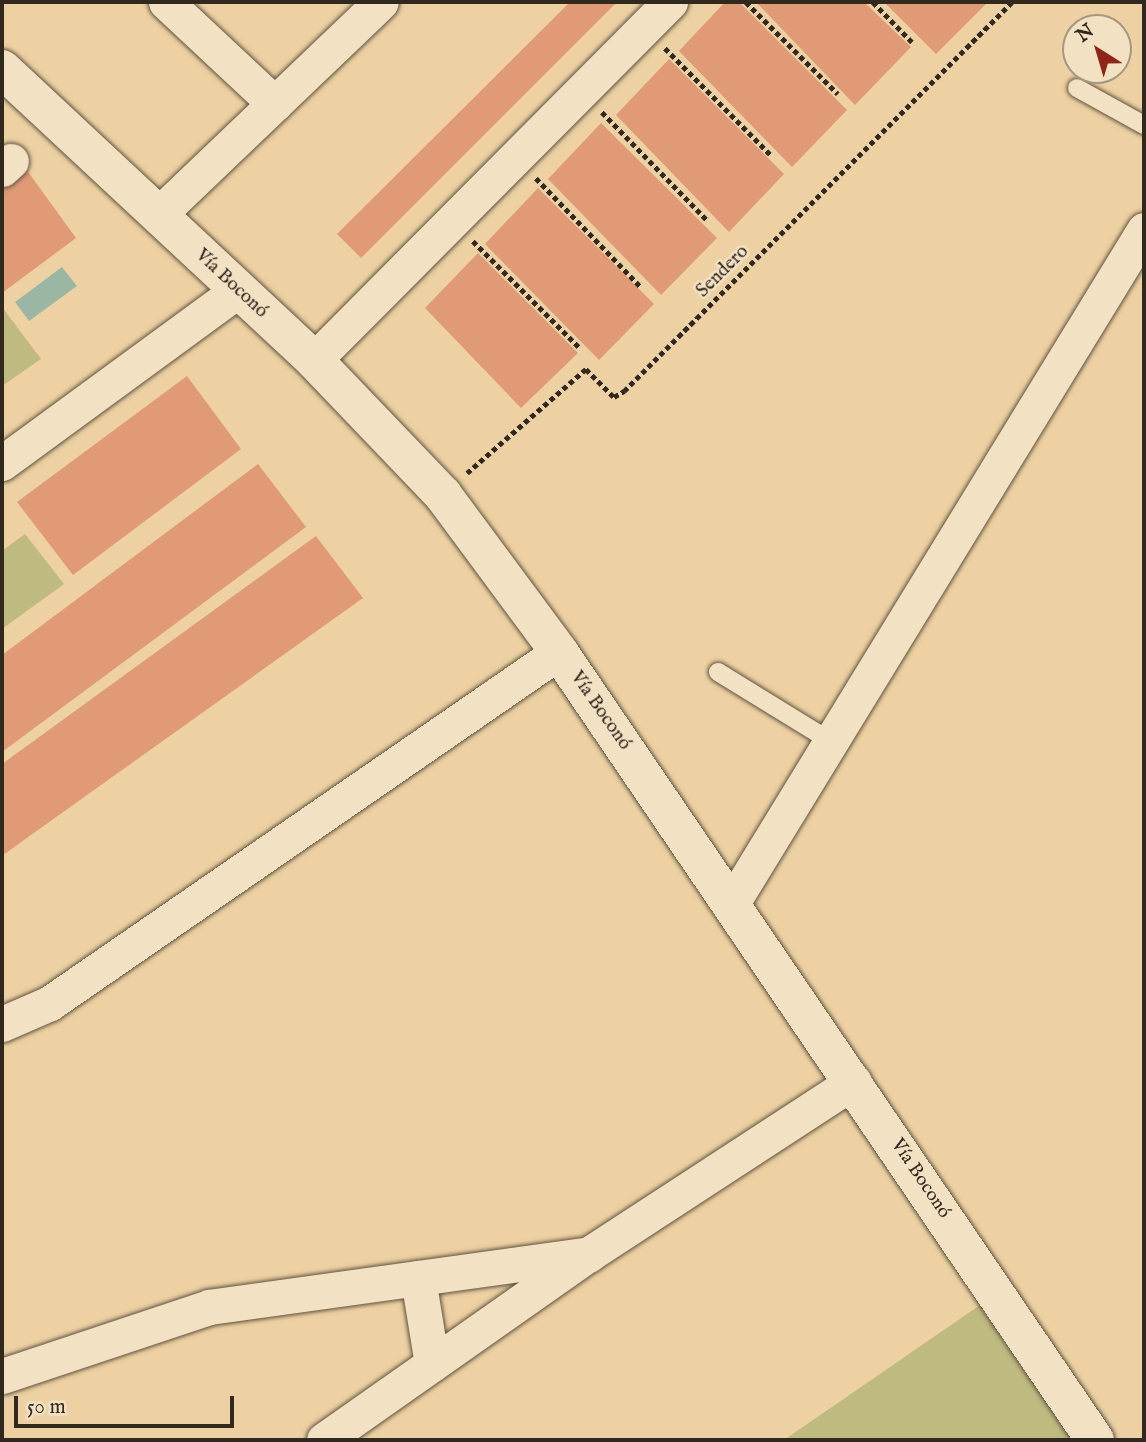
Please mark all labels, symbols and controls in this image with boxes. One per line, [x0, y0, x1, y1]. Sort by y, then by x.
north arrow [1062, 14, 1132, 84]
text: N [1072, 19, 1099, 48]
street label: Sendero [692, 241, 754, 303]
street label: Vía Boconó [190, 245, 272, 323]
street label: Vía Boconó [565, 667, 635, 755]
street label: Vía Boconó [885, 1135, 955, 1223]
scale bar [18, 1382, 238, 1426]
text: 50 m [27, 1394, 66, 1421]

